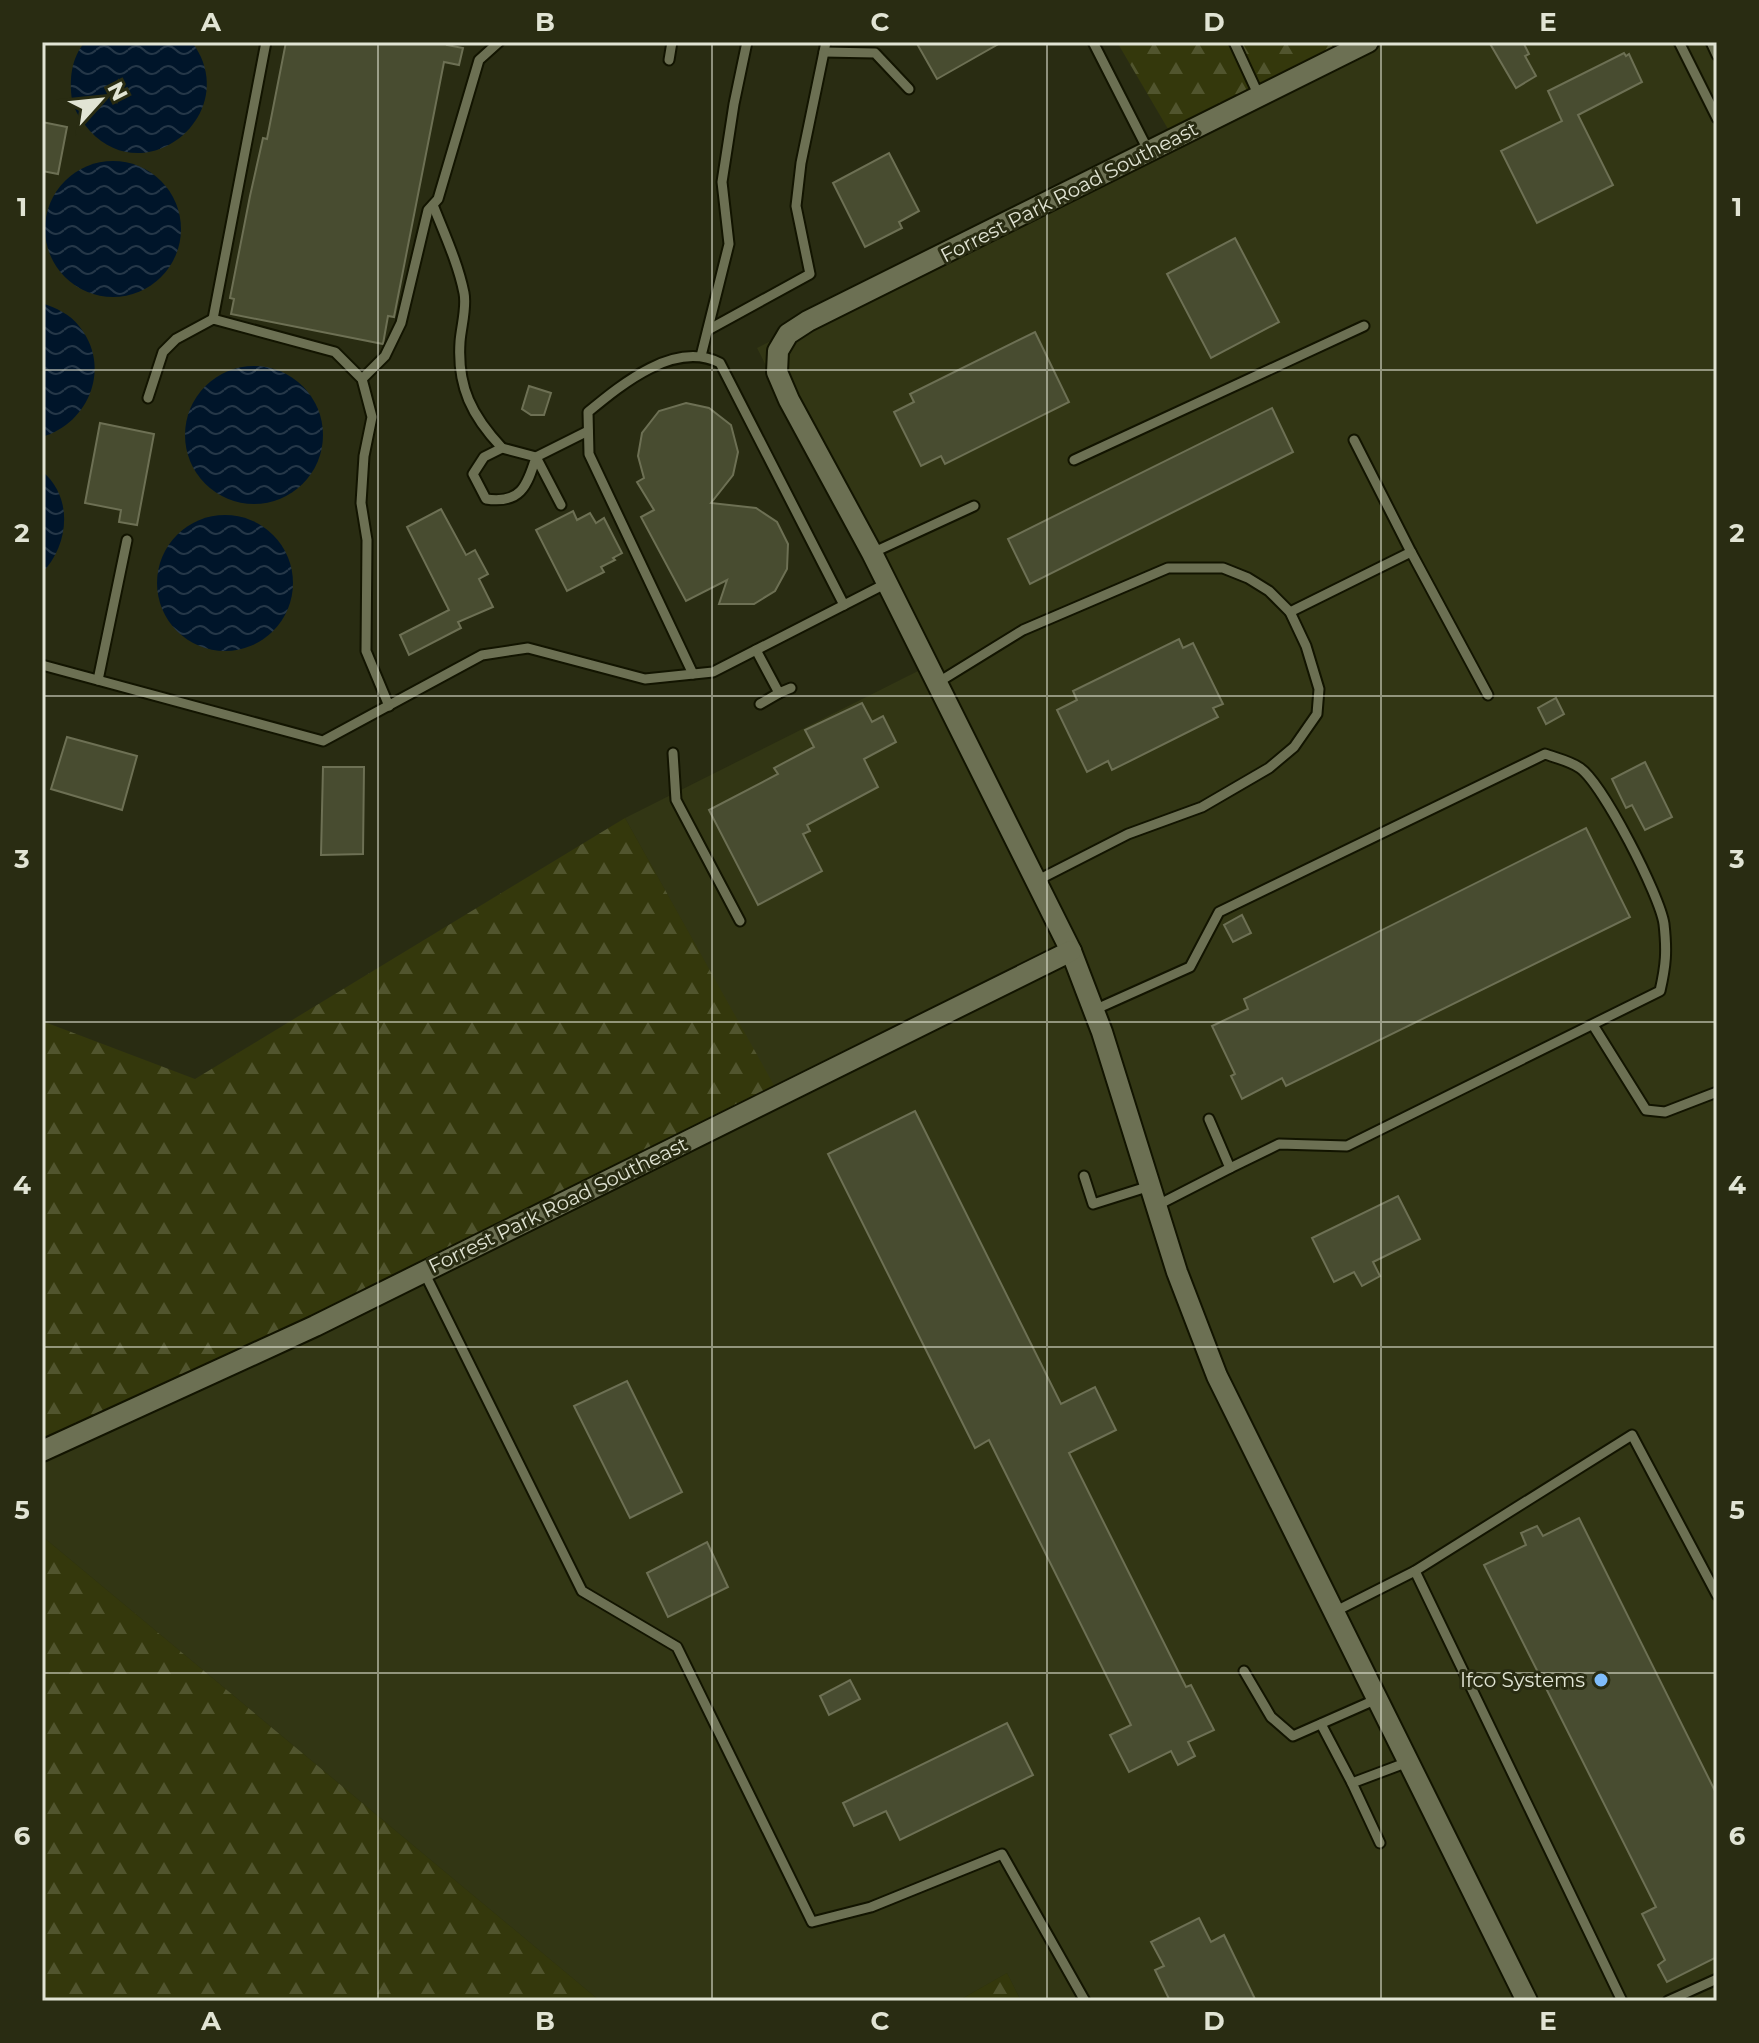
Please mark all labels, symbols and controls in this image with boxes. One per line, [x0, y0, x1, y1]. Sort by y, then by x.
text: A [200, 6, 222, 38]
text: B [535, 6, 555, 38]
text: C [871, 6, 890, 38]
text: D [1203, 6, 1225, 38]
text: E [1539, 6, 1557, 38]
north arrow [60, 60, 140, 140]
text: N [101, 77, 133, 105]
street label: Forrest Park Road Southeast [936, 116, 1202, 268]
text: 1 [17, 191, 27, 223]
text: 1 [1732, 191, 1742, 223]
text: 2 [14, 517, 30, 549]
text: 2 [1729, 517, 1745, 549]
text: 3 [13, 843, 30, 875]
text: 3 [1728, 843, 1745, 875]
street label: Forrest Park Road Southeast [424, 1132, 692, 1278]
text: 4 [13, 1169, 31, 1201]
text: 4 [1728, 1169, 1746, 1201]
text: 5 [14, 1494, 30, 1526]
text: 5 [1729, 1494, 1745, 1526]
place label: Ifco Systems [1460, 1668, 1585, 1692]
marker: Ifco Systems [1592, 1671, 1610, 1689]
text: 6 [14, 1820, 31, 1852]
text: 6 [1729, 1820, 1746, 1852]
text: A [200, 2005, 222, 2037]
text: B [535, 2005, 555, 2037]
text: C [871, 2005, 890, 2037]
text: D [1203, 2005, 1225, 2037]
text: E [1539, 2005, 1557, 2037]

